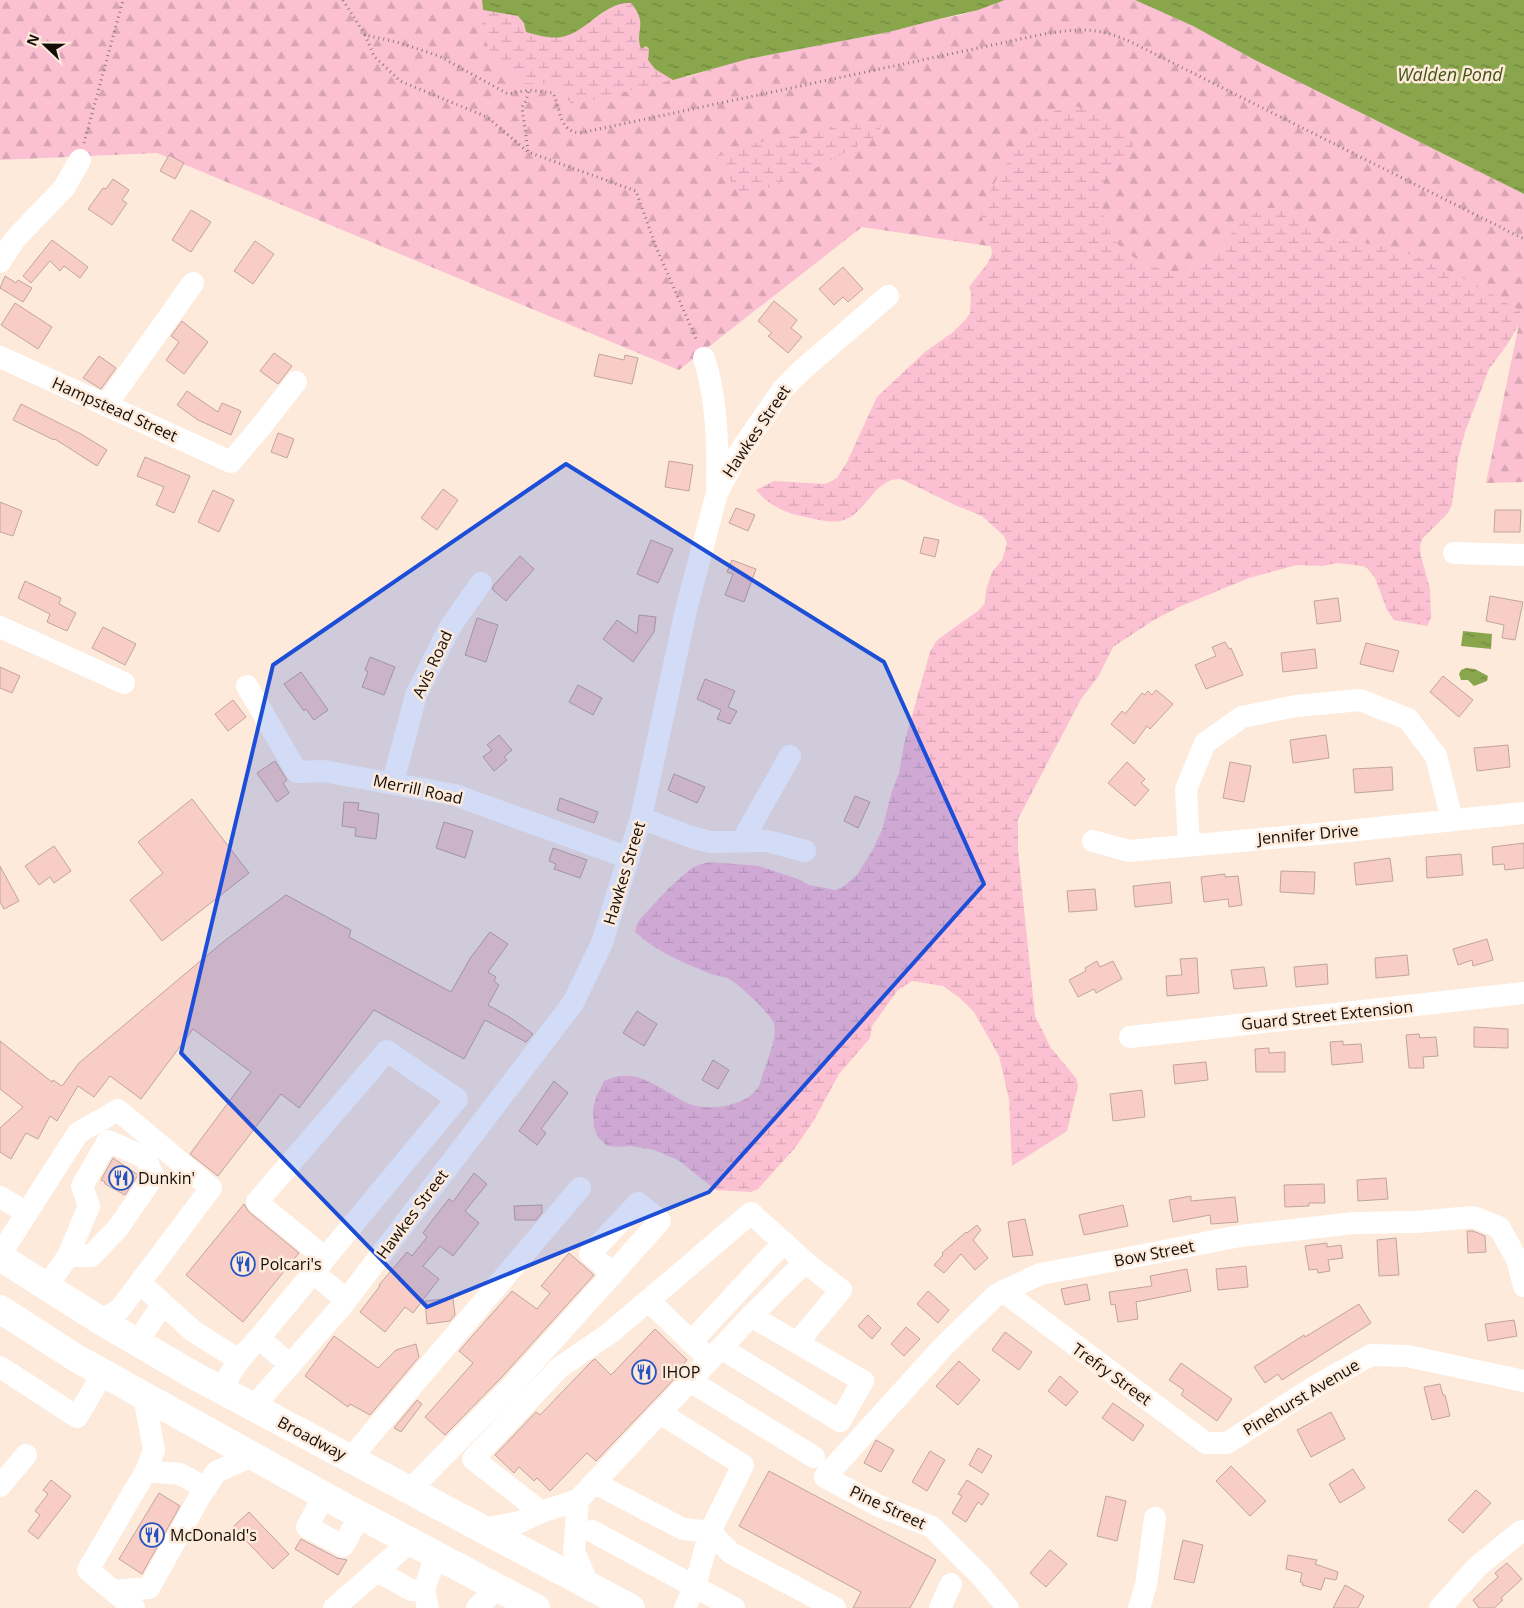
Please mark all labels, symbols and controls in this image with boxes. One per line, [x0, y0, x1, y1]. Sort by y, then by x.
north arrow [20, 20, 70, 70]
text: N [22, 31, 43, 49]
water label: Walden Pond [1397, 62, 1503, 86]
street label: Hampstead Street [49, 371, 181, 447]
street label: Hawkes Street [717, 380, 795, 481]
street label: Avis Road [407, 627, 457, 701]
street label: Merrill Road [371, 769, 465, 809]
street label: Hawkes Street [598, 818, 650, 927]
street label: Jennifer Drive [1255, 819, 1359, 850]
street label: Guard Street Extension [1240, 995, 1414, 1035]
street label: Hawkes Street [371, 1164, 453, 1263]
restaurant icon: Dunkin' [108, 1165, 134, 1191]
place label: Dunkin' [138, 1167, 195, 1189]
street label: Bow Street [1112, 1234, 1196, 1272]
restaurant icon: Polcari's [230, 1251, 256, 1277]
place label: Polcari's [260, 1253, 322, 1275]
street label: Trefry Street [1068, 1338, 1156, 1410]
street label: Pinehurst Avenue [1239, 1354, 1363, 1440]
restaurant icon: IHOP [631, 1359, 657, 1385]
place label: IHOP [662, 1361, 700, 1383]
street label: Broadway [274, 1411, 351, 1466]
street label: Pine Street [847, 1480, 930, 1534]
restaurant icon: McDonald's [139, 1522, 165, 1548]
place label: McDonald's [170, 1524, 257, 1546]

